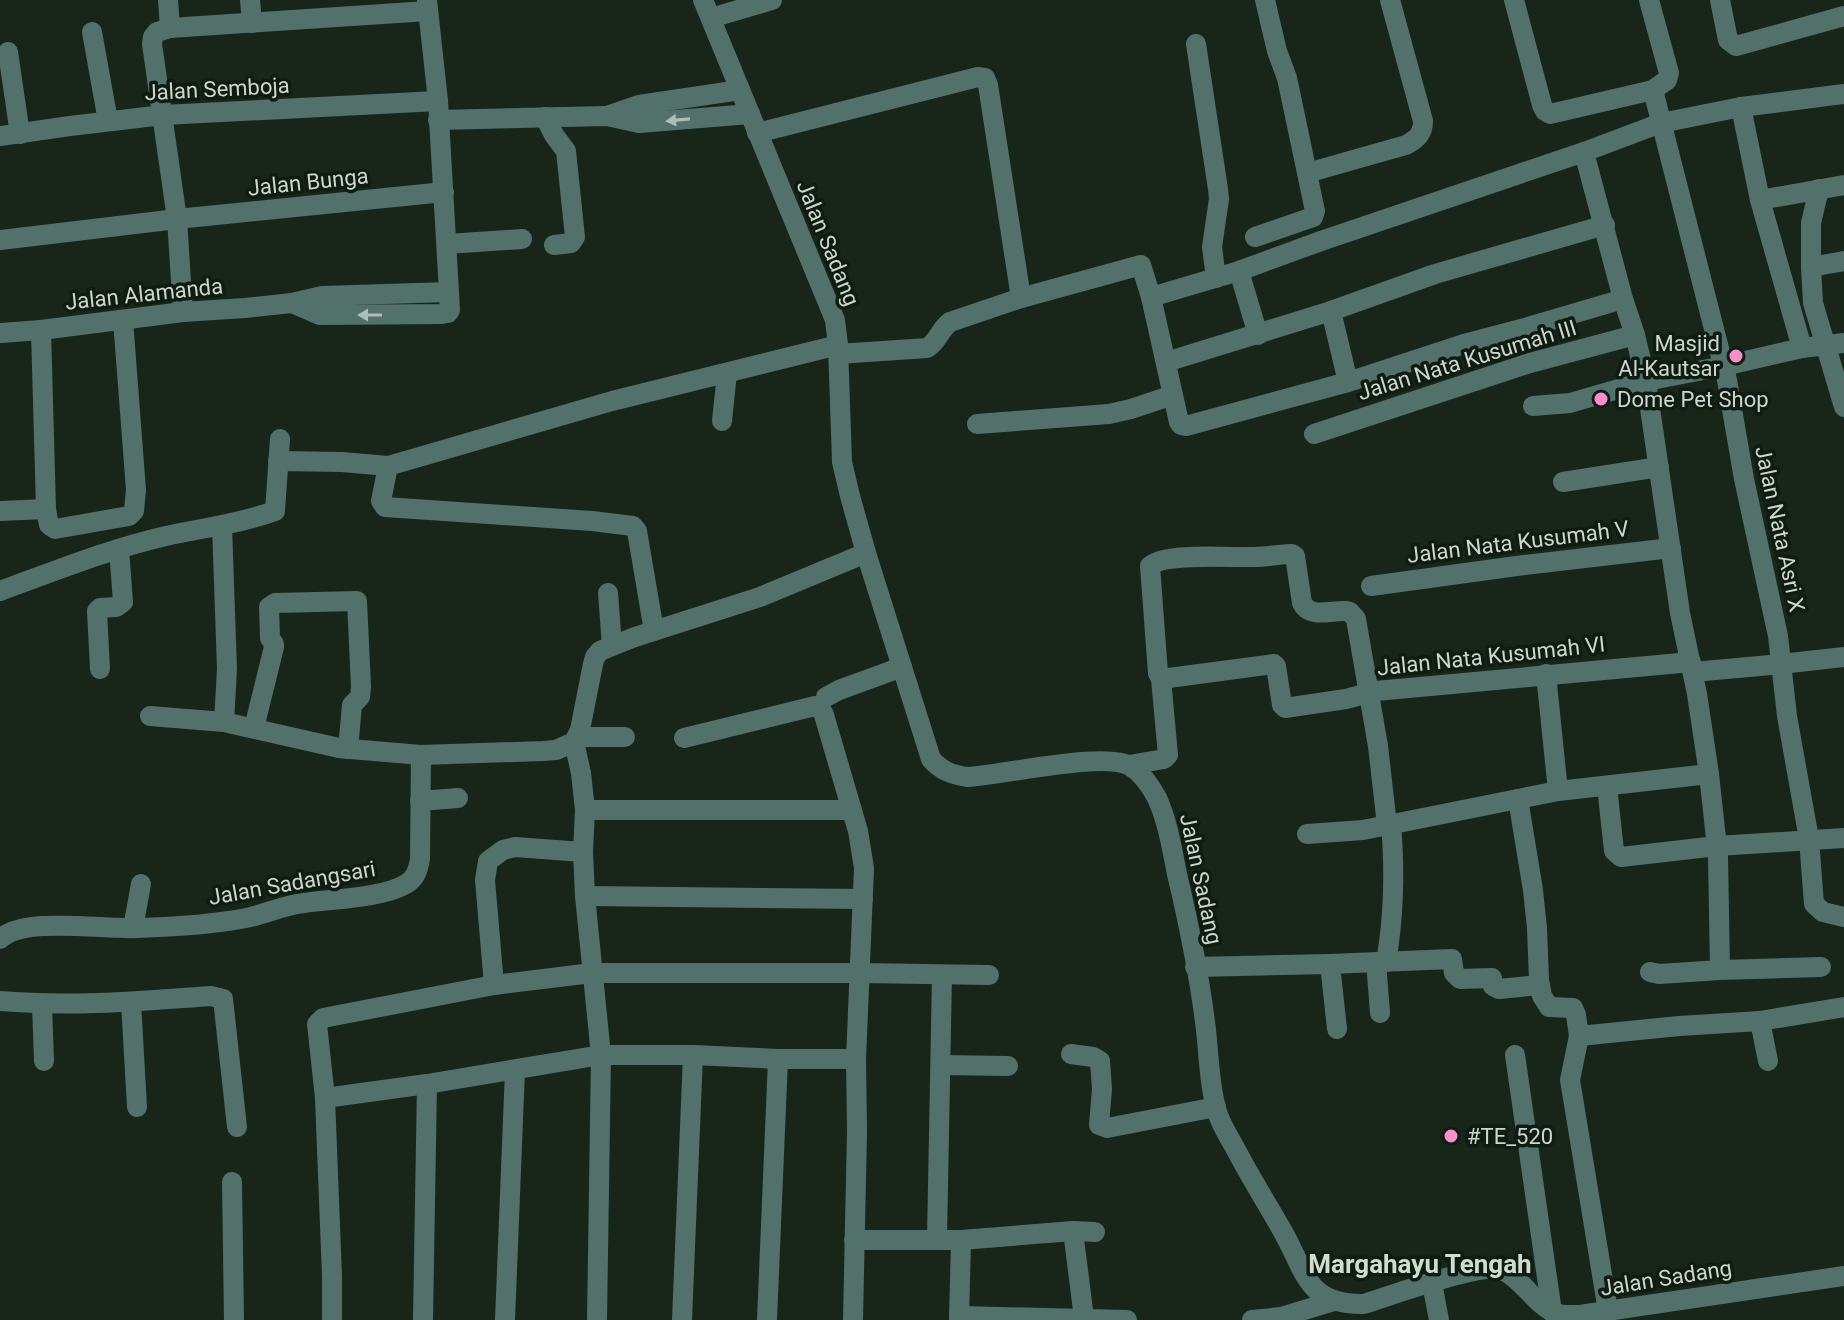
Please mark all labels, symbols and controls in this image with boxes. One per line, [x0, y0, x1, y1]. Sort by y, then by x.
street label: Jalan Semboja [144, 73, 290, 105]
one-way arrow [665, 114, 690, 127]
street label: Jalan Bunga [246, 163, 370, 201]
street label: Jalan Sadang [792, 177, 864, 309]
street label: Jalan Alamanda [64, 273, 224, 315]
one-way arrow [357, 309, 382, 321]
street label: Jalan Nata Kusumah III [1355, 315, 1579, 405]
place label: Masjid Al-Kautsar [1618, 331, 1721, 381]
marker: Masjid Al-Kautsar [1727, 347, 1745, 365]
place label: Dome Pet Shop [1617, 387, 1769, 412]
marker: Dome Pet Shop [1592, 390, 1610, 408]
street label: Jalan Nata Asri X [1750, 444, 1810, 614]
street label: Jalan Nata Kusumah V [1406, 516, 1630, 568]
street label: Jalan Nata Kusumah VI [1376, 632, 1606, 680]
street label: Jalan Sadang [1175, 811, 1227, 947]
street label: Jalan Sadangsari [207, 856, 377, 910]
place label: #TE_520 [1467, 1124, 1553, 1149]
marker: #TE_520 [1442, 1127, 1460, 1145]
district label: Margahayu Tengah [1308, 1249, 1532, 1279]
street label: Jalan Sadang [1598, 1255, 1734, 1301]

